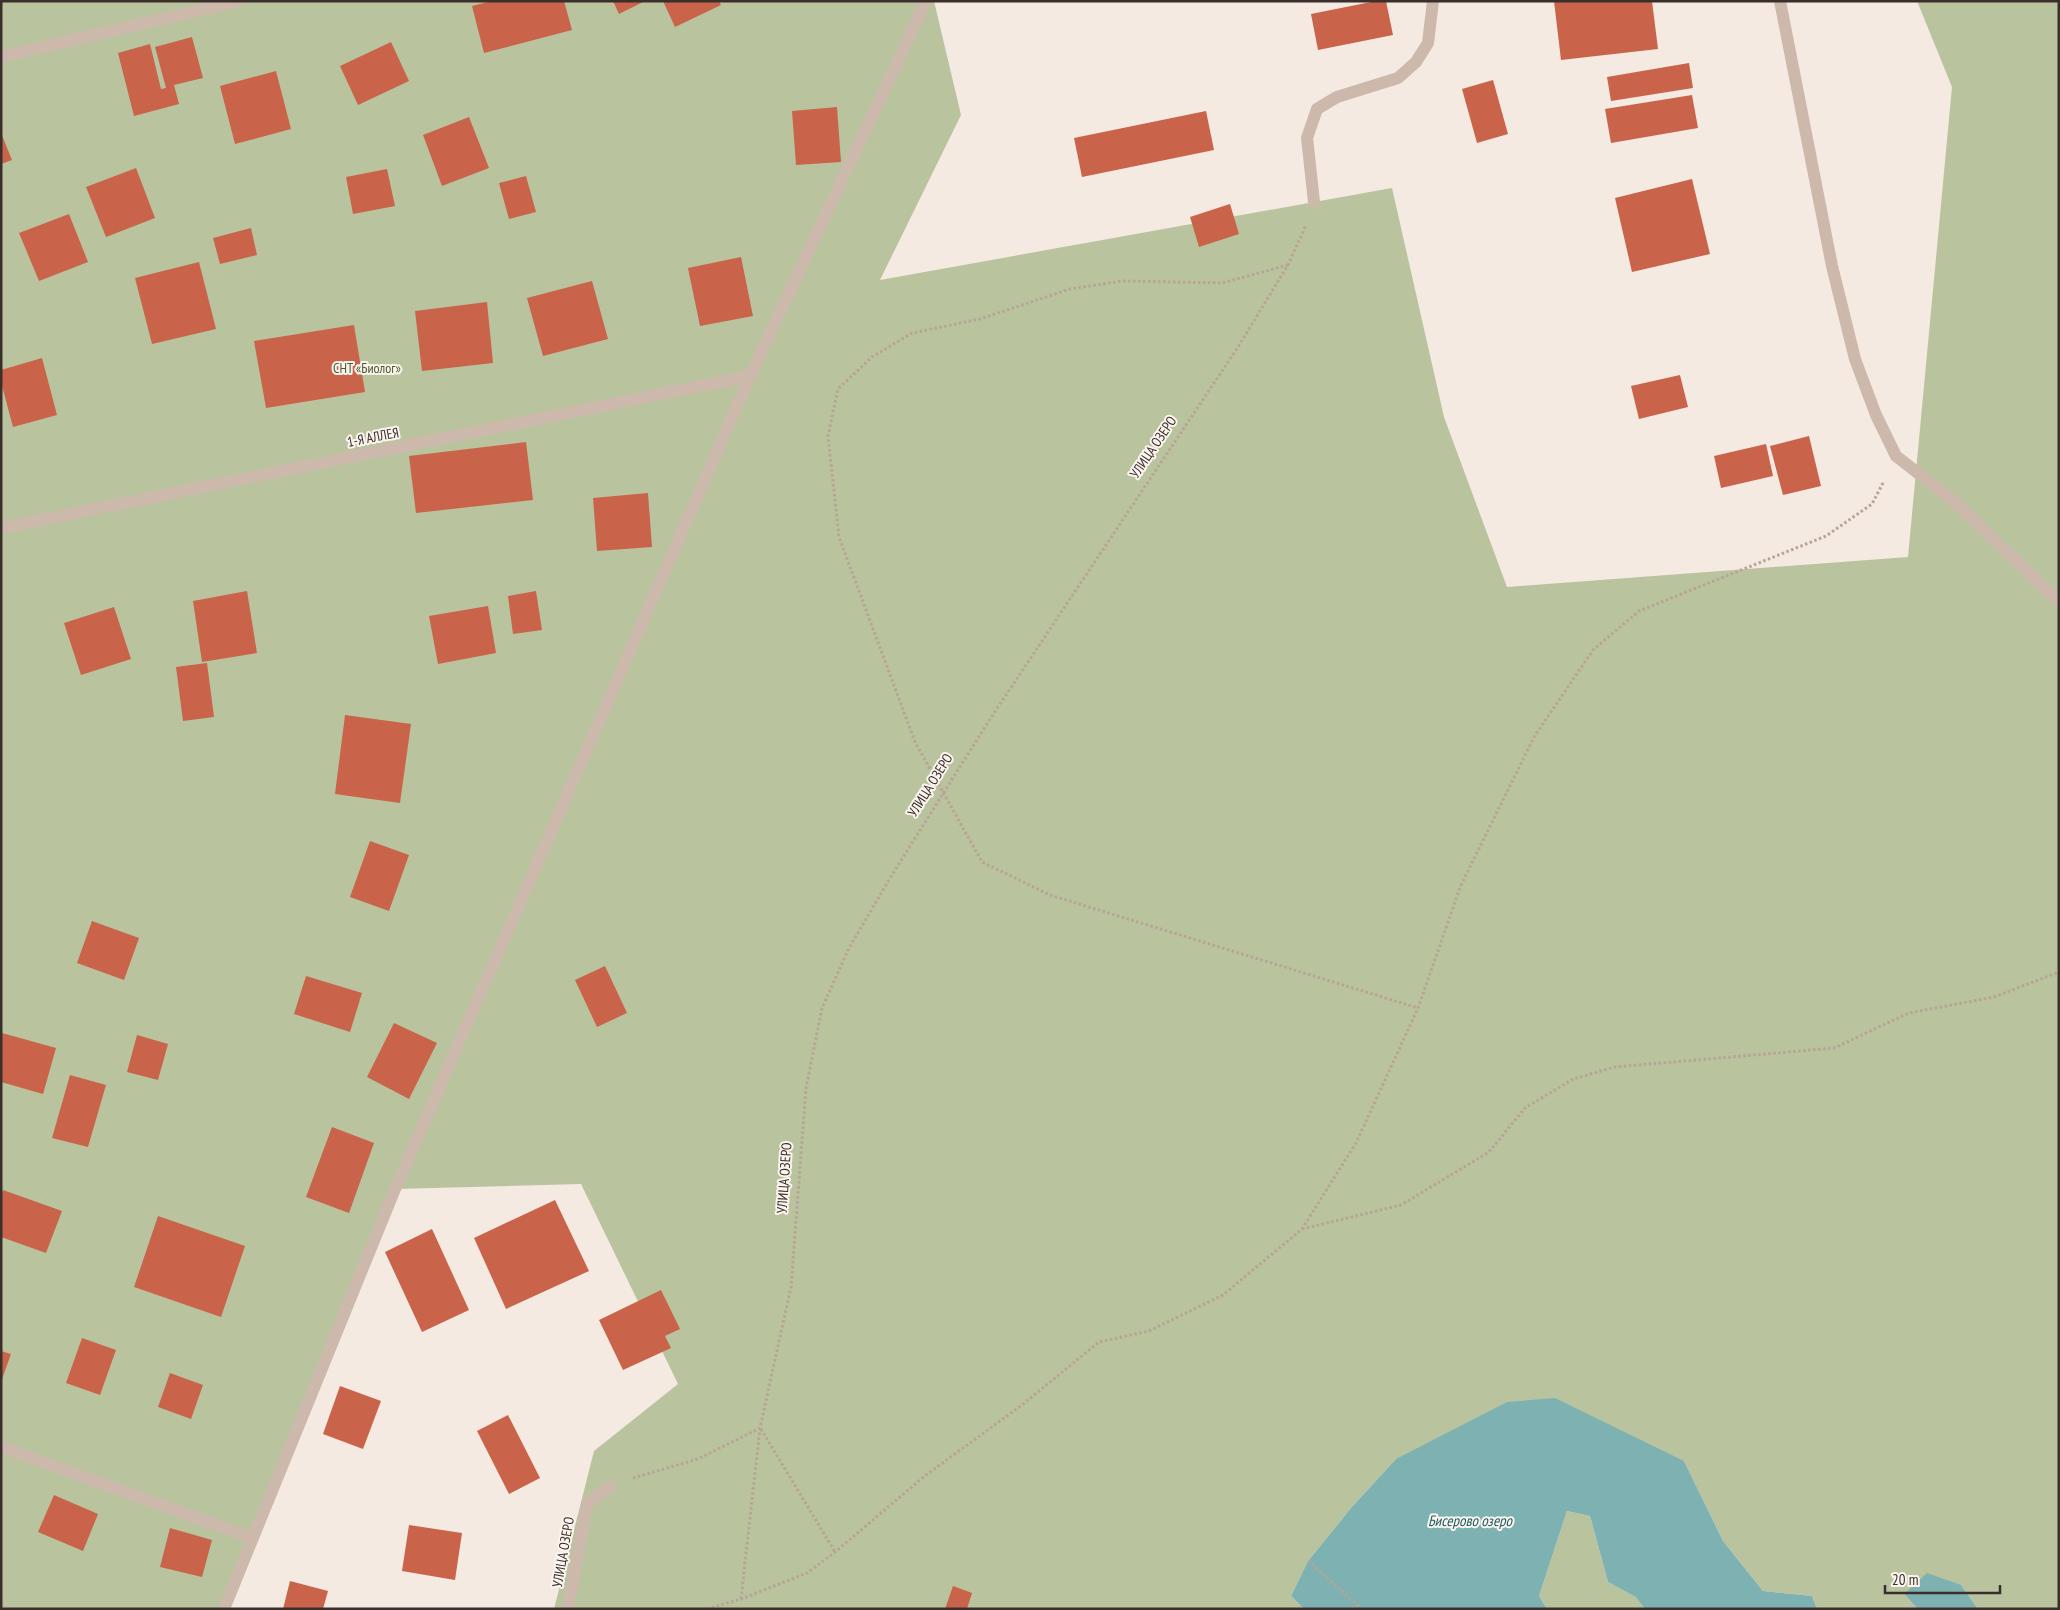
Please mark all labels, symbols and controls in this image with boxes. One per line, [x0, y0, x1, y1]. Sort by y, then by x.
park label: СНТ «Биолог» [333, 359, 401, 377]
street label: УЛИЦА ОЗЕРО [1126, 412, 1181, 482]
street label: 1-Я АЛЛЕЯ [346, 423, 400, 451]
street label: УЛИЦА ОЗЕРО [903, 750, 957, 820]
street label: УЛИЦА ОЗЕРО [773, 1142, 795, 1214]
water label: Бисерово озеро [1428, 1511, 1514, 1530]
street label: УЛИЦА ОЗЕРО [548, 1515, 578, 1589]
scale bar [1885, 1562, 2000, 1594]
text: 20 m [1892, 1570, 1918, 1589]

